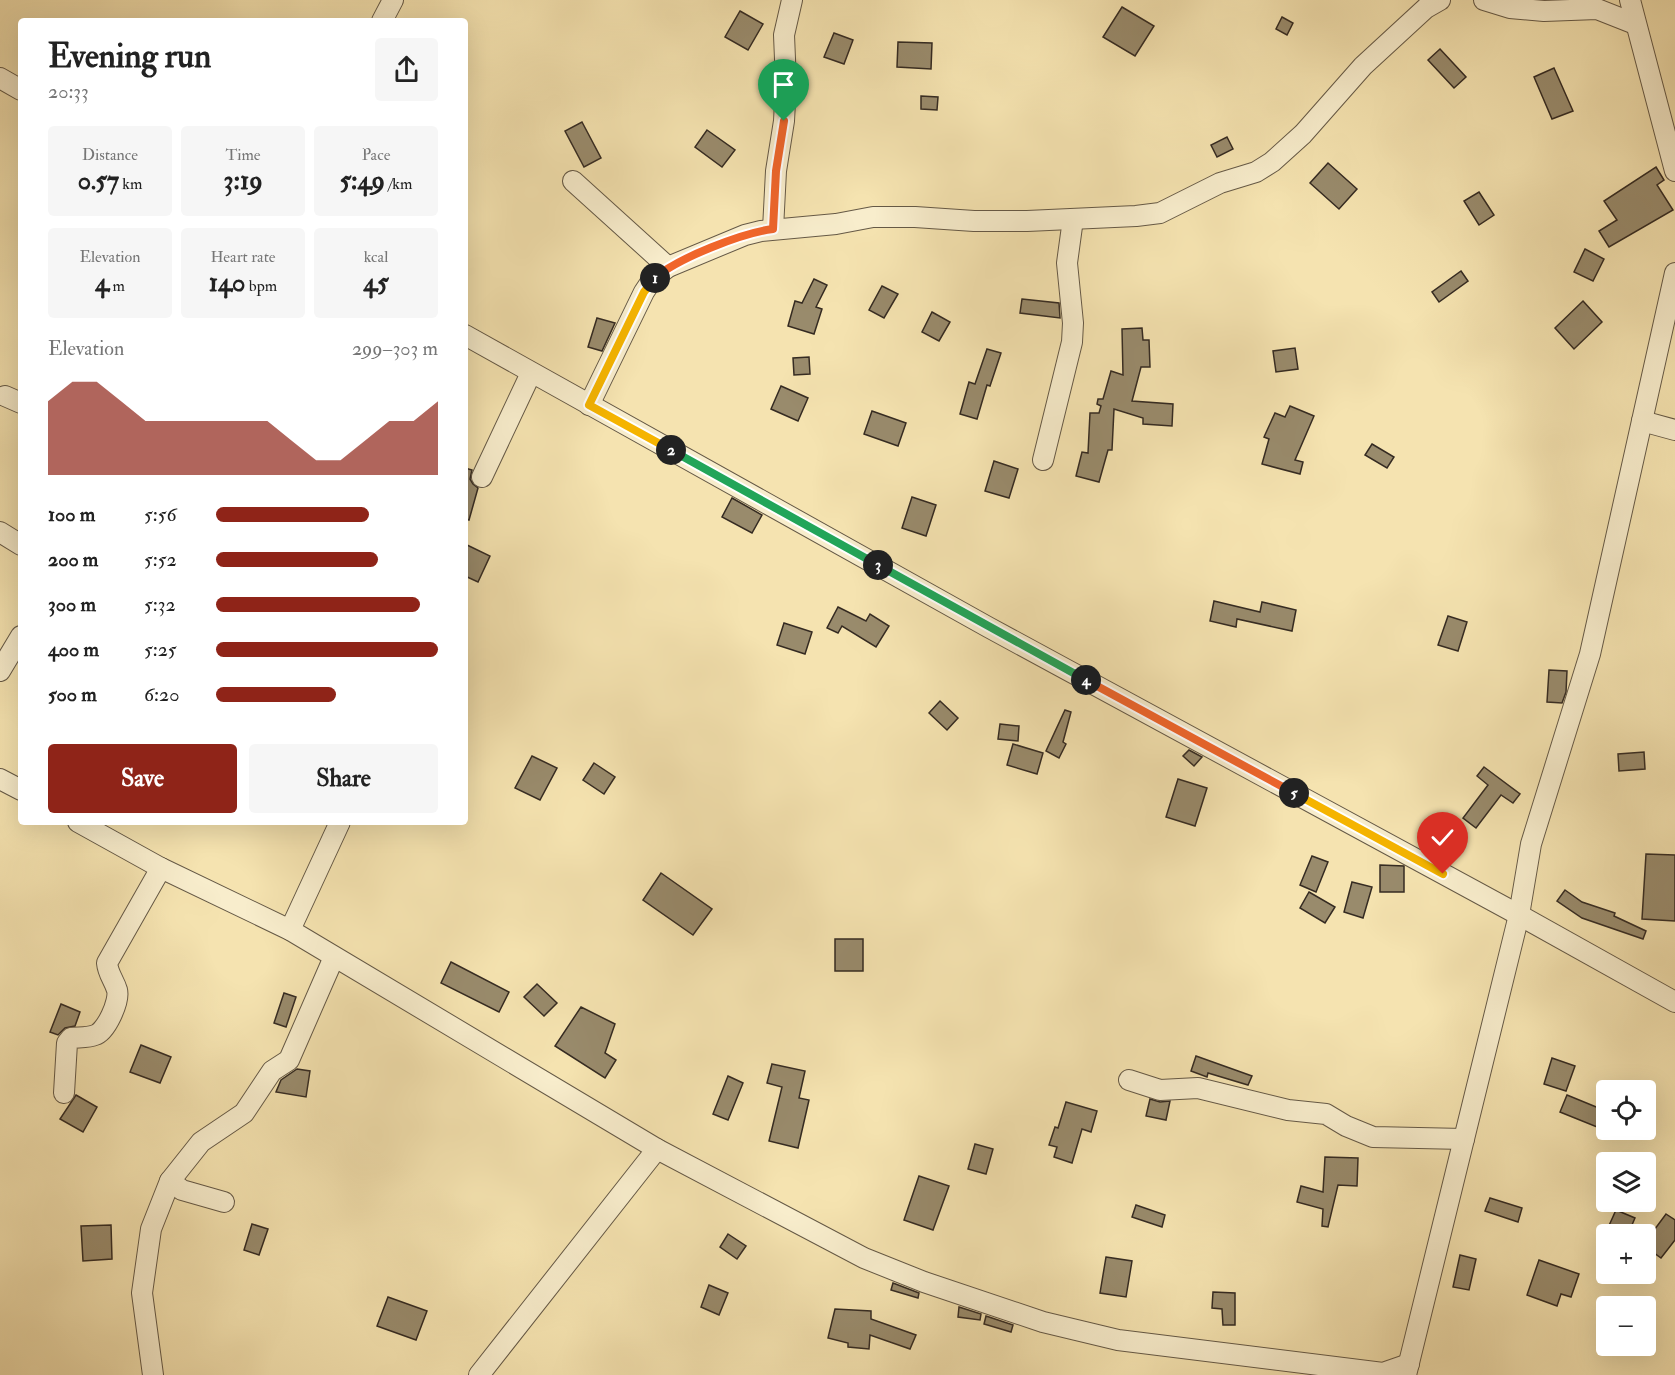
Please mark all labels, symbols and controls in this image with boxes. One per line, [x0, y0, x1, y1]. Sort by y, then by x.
text: Evening run [48, 36, 211, 77]
button: share [375, 38, 438, 101]
pin [758, 59, 809, 121]
icon: arrive [767, 68, 800, 101]
text: 20:33 [48, 79, 89, 104]
text: Distance [82, 145, 138, 165]
text: Time [226, 145, 260, 165]
text: Pace [362, 145, 390, 165]
text: 0.57 [78, 165, 119, 197]
text: 3:19 [224, 165, 262, 197]
text: 5:49 [340, 165, 385, 197]
text: km [119, 174, 142, 194]
text: /km [385, 174, 412, 194]
text: Elevation [80, 247, 140, 267]
text: Heart rate [210, 247, 276, 267]
text: kcal [364, 247, 388, 267]
pin: 1 [640, 263, 670, 293]
text: 4 [95, 267, 109, 299]
text: 140 [209, 267, 245, 299]
text: 45 [363, 267, 389, 299]
text: 1 [652, 268, 658, 288]
text: m [109, 276, 125, 296]
text: bpm [245, 276, 277, 296]
text: Elevation [48, 336, 124, 361]
text: 299–303 m [352, 336, 438, 361]
pin: 2 [656, 435, 686, 465]
text: 2 [667, 440, 675, 460]
text: 100 m [48, 502, 95, 527]
text: 5:56 [144, 502, 177, 527]
text: 200 m [48, 547, 98, 572]
text: 5:52 [144, 547, 177, 572]
pin: 3 [863, 550, 893, 580]
text: 3 [875, 555, 881, 575]
text: 300 m [48, 592, 96, 617]
text: 5:32 [144, 592, 176, 617]
text: 400 m [48, 637, 99, 662]
text: 5:25 [144, 637, 177, 662]
pin: 4 [1071, 665, 1101, 695]
text: 4 [1082, 670, 1090, 690]
text: 500 m [48, 682, 97, 707]
text: 6:20 [144, 682, 179, 707]
button: Save [48, 744, 237, 813]
button: Share [249, 744, 438, 813]
pin: 5 [1279, 778, 1309, 808]
text: 5 [1290, 783, 1298, 803]
pin [1417, 812, 1468, 874]
icon: check [1426, 821, 1459, 854]
map controls [1596, 1080, 1656, 1356]
button: locate [1596, 1080, 1656, 1140]
button: layers [1596, 1152, 1656, 1212]
button: + [1596, 1224, 1656, 1284]
button: − [1596, 1296, 1656, 1356]

